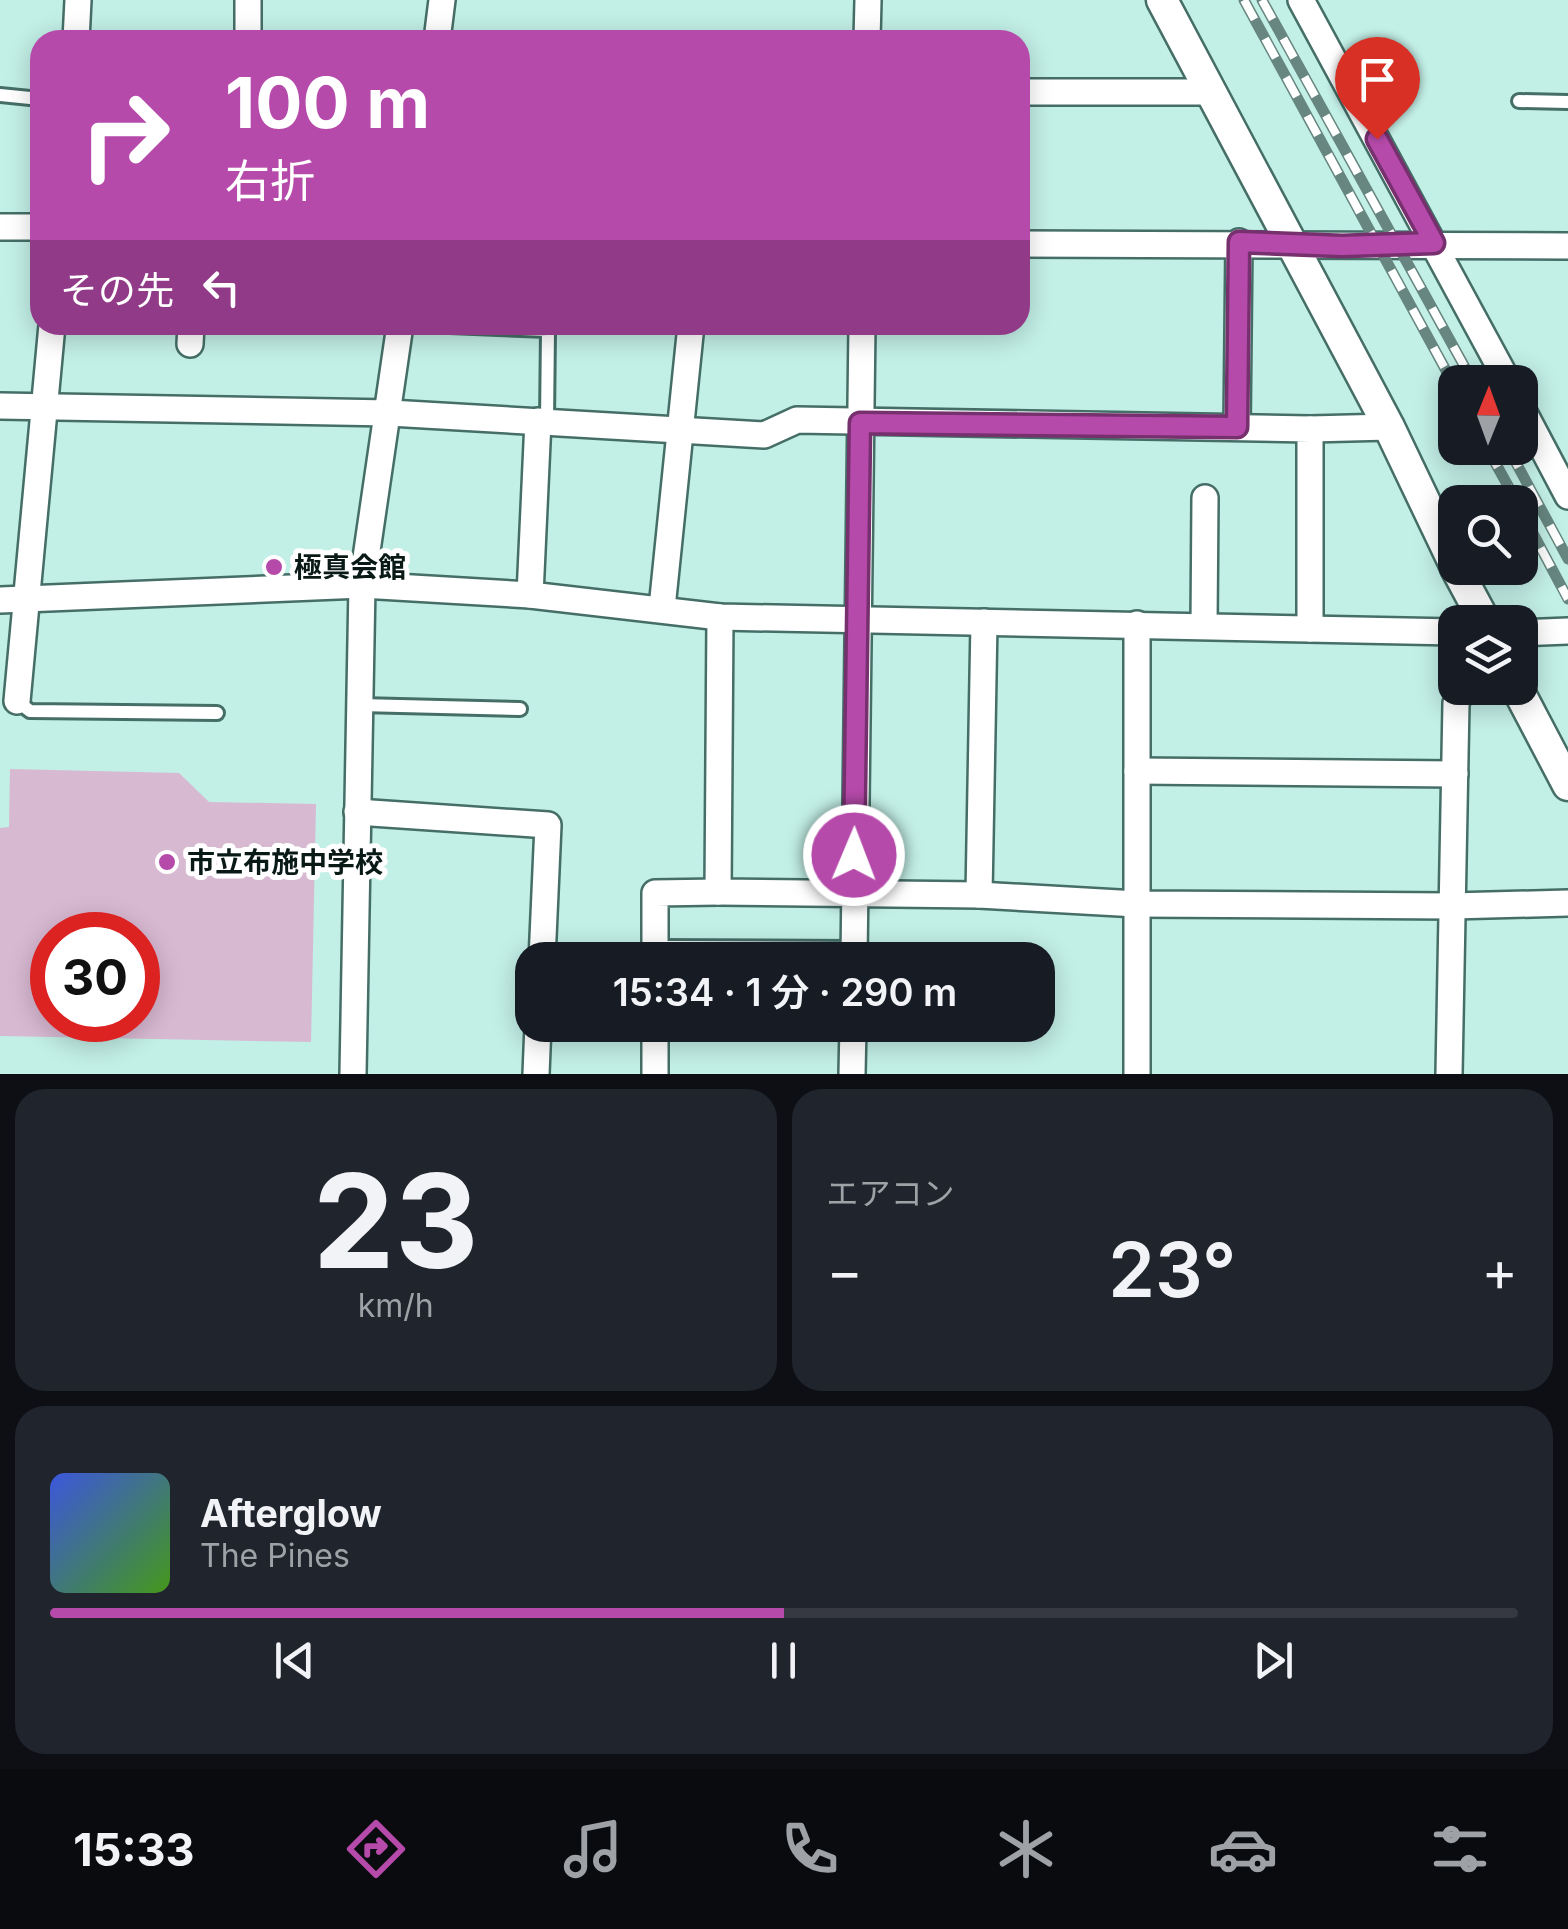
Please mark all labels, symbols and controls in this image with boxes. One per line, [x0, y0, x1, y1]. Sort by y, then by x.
pin [1335, 37, 1420, 140]
icon: arrive [1350, 52, 1405, 107]
text: 100 m [225, 60, 430, 145]
icon: right [60, 70, 190, 200]
text: 右折 [225, 153, 315, 208]
icon: left [194, 260, 249, 315]
text: その先 [60, 267, 174, 313]
north arrow [1438, 365, 1538, 465]
map controls [1438, 365, 1538, 705]
button: search [1438, 485, 1538, 585]
place label: 極真会館 [294, 550, 406, 584]
marker: 極真会館 [263, 556, 285, 578]
button: layers [1438, 605, 1538, 705]
position arrow [802, 803, 906, 907]
place label: 市立布施中学校 [187, 845, 383, 879]
marker: 市立布施中学校 [156, 851, 178, 873]
speed limit sign: 30 [30, 912, 160, 1042]
text: 15:34 · 1 分 · 290 m [613, 969, 957, 1015]
text: 23 [313, 1142, 479, 1299]
text: エアコン [827, 1174, 955, 1213]
text: 23° [1108, 1224, 1236, 1315]
text: − [827, 1238, 863, 1304]
text: + [1482, 1238, 1518, 1304]
text: km/h [358, 1286, 434, 1325]
text: Afterglow [200, 1490, 382, 1536]
text: The Pines [200, 1536, 350, 1575]
icon: previous [267, 1633, 322, 1688]
icon: pause [756, 1633, 811, 1688]
icon: next [1246, 1633, 1301, 1688]
icon: directions [341, 1814, 411, 1884]
icon: music [558, 1814, 628, 1884]
icon: phone [775, 1814, 845, 1884]
icon: climate [991, 1814, 1061, 1884]
icon: car [1208, 1814, 1278, 1884]
icon: filters [1425, 1814, 1495, 1884]
text: 15:33 [73, 1822, 195, 1877]

